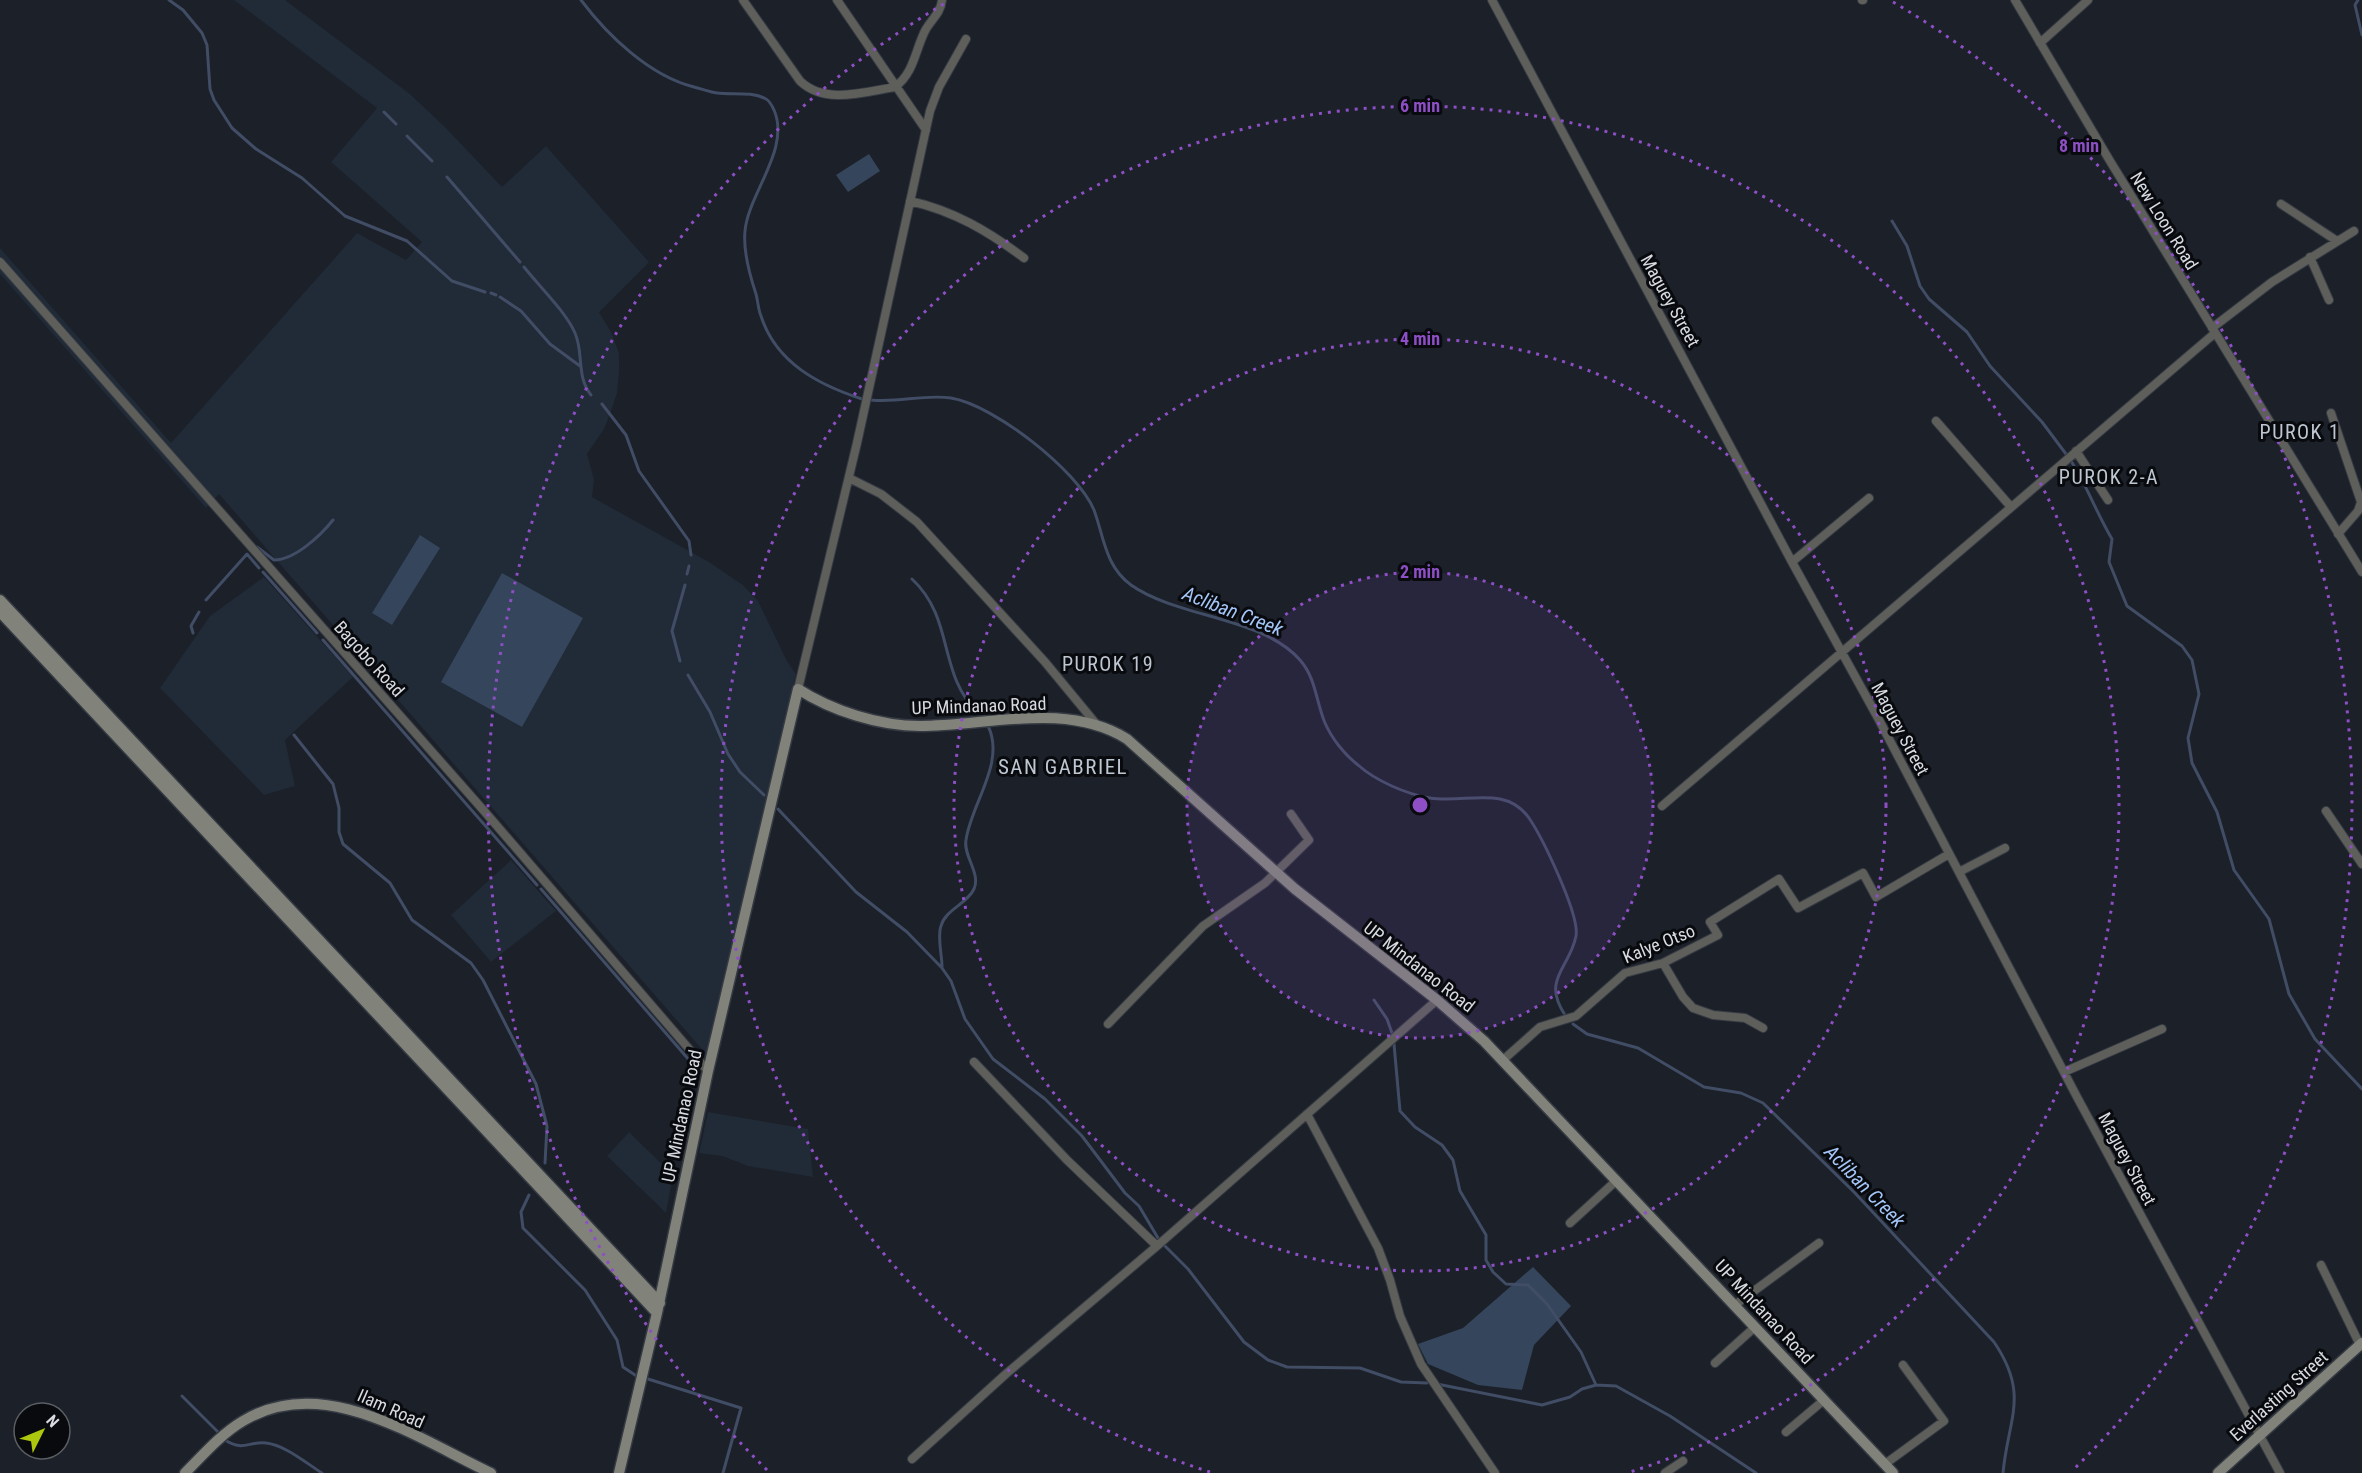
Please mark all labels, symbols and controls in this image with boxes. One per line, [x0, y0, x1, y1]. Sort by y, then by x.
text: 6 min [1400, 95, 1440, 116]
text: 8 min [2059, 135, 2099, 156]
street label: New Loon Road [2126, 168, 2203, 273]
street label: Maguey Street [1637, 251, 1704, 350]
text: 4 min [1400, 328, 1440, 349]
district label: PUROK 1 [2260, 420, 2340, 444]
district label: PUROK 2-A [2059, 465, 2159, 489]
text: 2 min [1400, 561, 1440, 582]
water label: Acliban Creek [1179, 581, 1288, 642]
street label: Bagobo Road [330, 617, 409, 701]
district label: PUROK 19 [1062, 652, 1154, 676]
street label: Maguey Street [1867, 679, 1934, 779]
street label: UP Mindanao Road [911, 693, 1047, 718]
district label: SAN GABRIEL [998, 755, 1128, 779]
centre of rings [1410, 795, 1430, 815]
street label: UP Mindanao Road [1360, 917, 1479, 1016]
street label: Kalye Otso [1620, 920, 1698, 967]
street label: UP Mindanao Road [657, 1048, 706, 1184]
street label: Maguey Street [2094, 1109, 2161, 1209]
water label: Acliban Creek [1819, 1139, 1911, 1233]
street label: UP Mindanao Road [1711, 1255, 1818, 1368]
street label: Everlasting Street [2225, 1346, 2332, 1445]
street label: Ilam Road [354, 1384, 428, 1433]
north arrow [12, 1401, 72, 1461]
text: N [42, 1411, 63, 1431]

